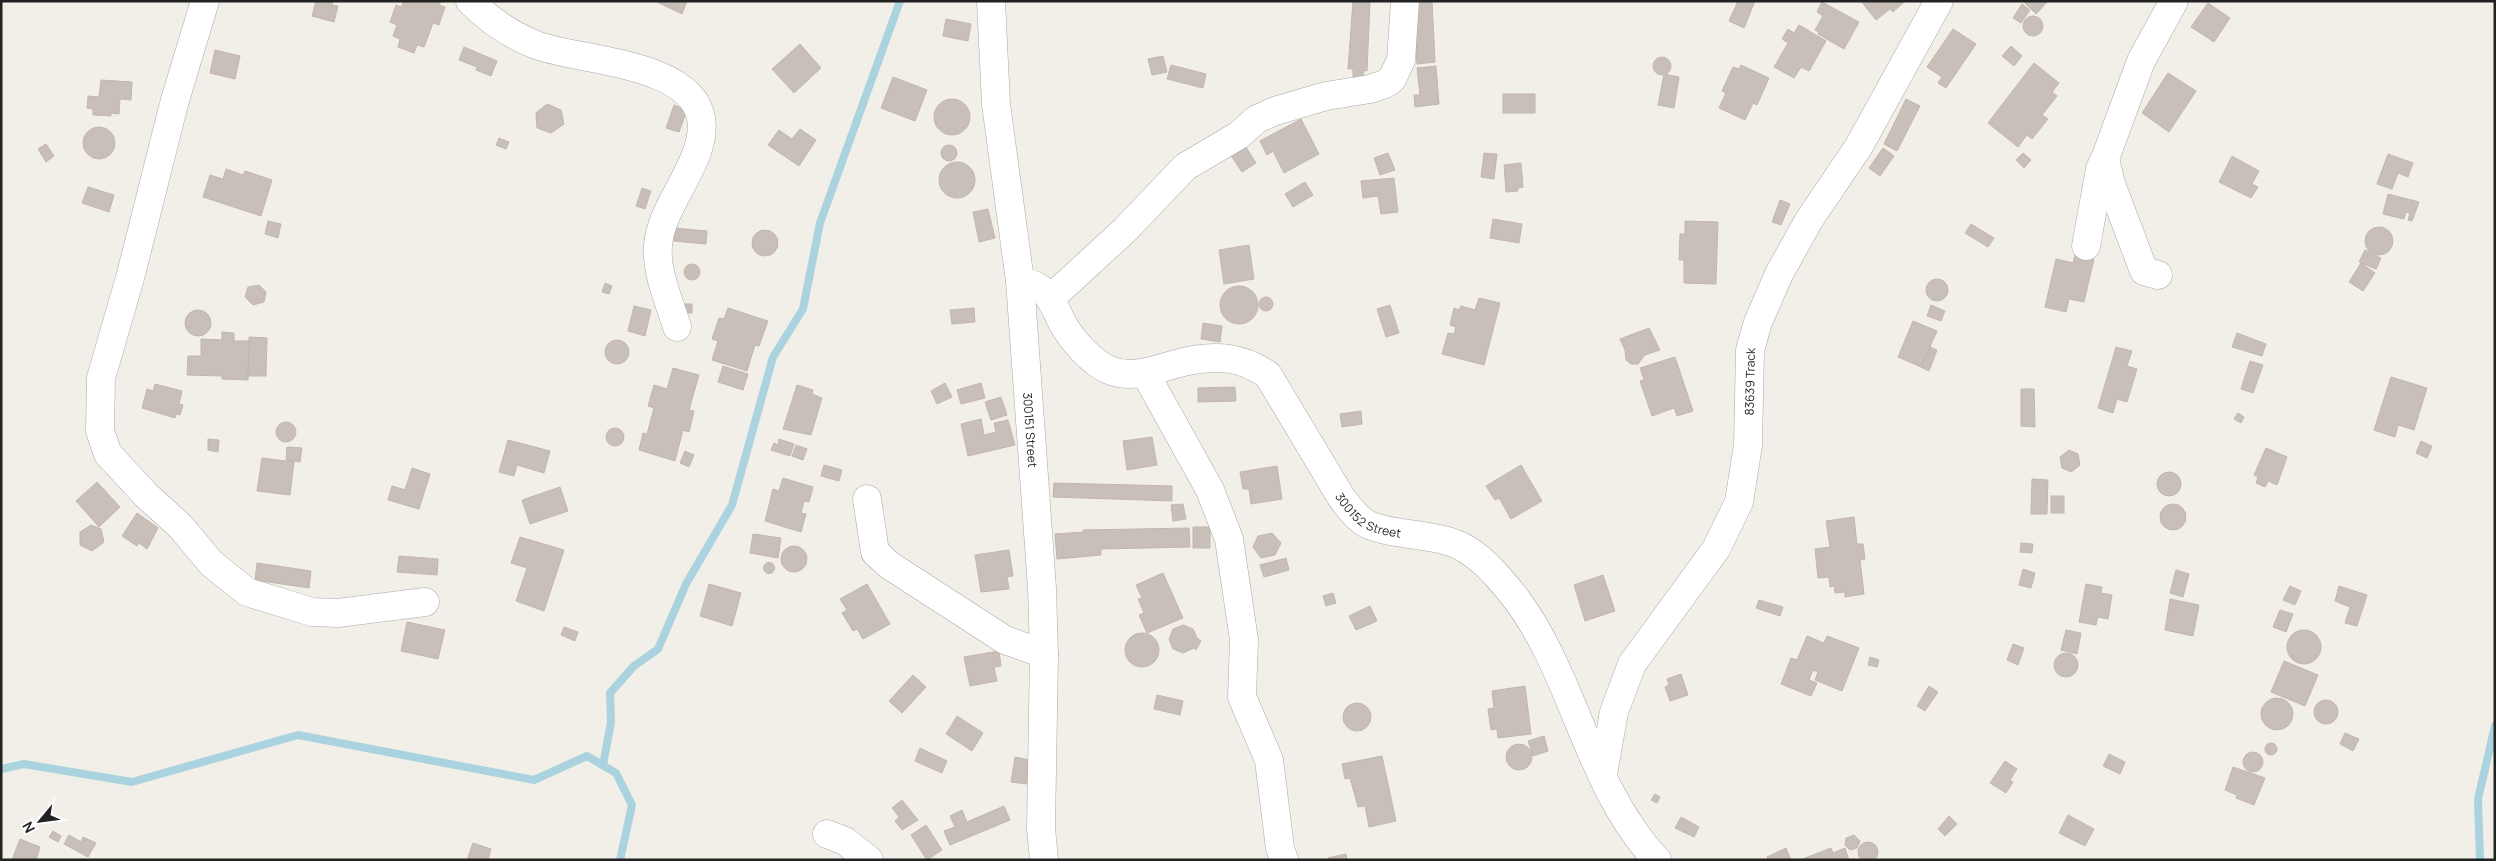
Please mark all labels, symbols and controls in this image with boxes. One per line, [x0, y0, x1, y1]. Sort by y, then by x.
street label: 83639 Track [1740, 347, 1759, 416]
street label: 300151 Street [1019, 392, 1042, 468]
street label: 300152 Street [1332, 489, 1403, 541]
north arrow [15, 796, 65, 846]
text: N [17, 819, 39, 837]

